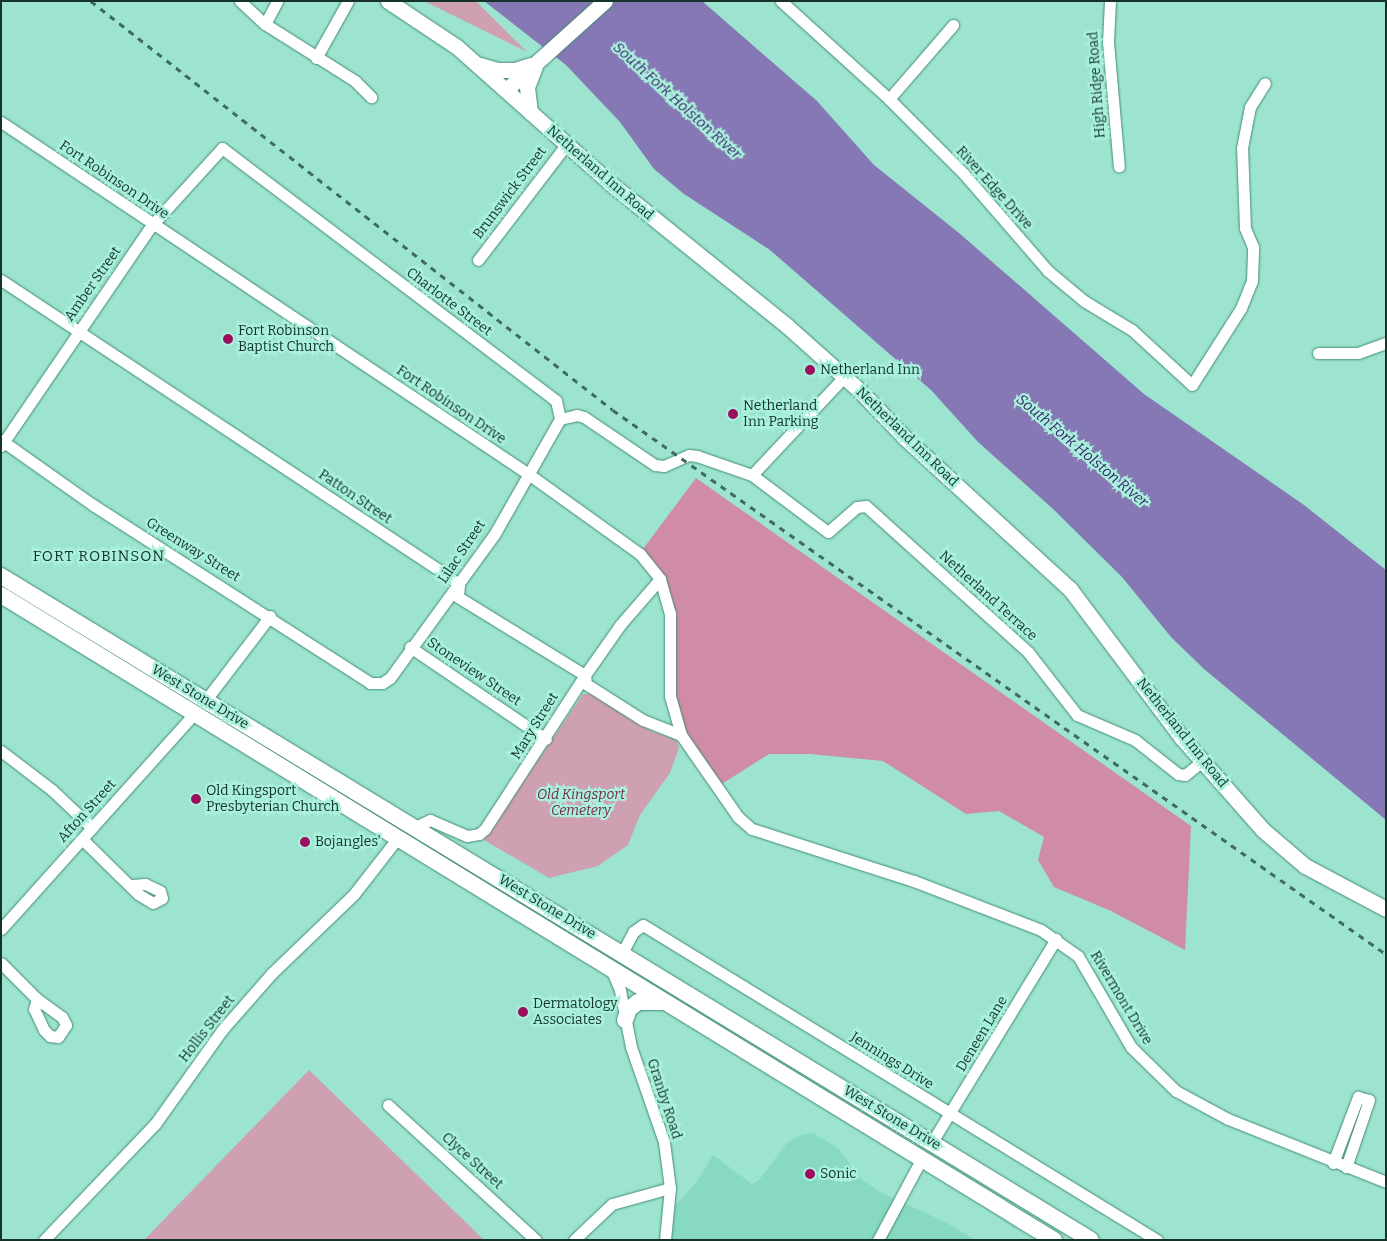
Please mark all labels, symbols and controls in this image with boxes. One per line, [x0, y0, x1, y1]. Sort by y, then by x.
street label: High Ridge Road [1085, 31, 1109, 139]
water label: South Fork Holston River [609, 39, 745, 163]
street label: Netherland Inn Road [543, 122, 657, 224]
street label: Fort Robinson Drive [56, 137, 172, 223]
street label: Brunswick Street [470, 143, 550, 243]
street label: River Edge Drive [952, 143, 1036, 233]
street label: Amber Street [61, 243, 125, 325]
street label: Charlotte Street [403, 264, 495, 340]
place label: Fort Robinson Baptist Church [238, 323, 334, 356]
marker: Fort Robinson Baptist Church [222, 333, 234, 345]
street label: Fort Robinson Drive [393, 362, 509, 448]
place label: Netherland Inn [820, 362, 920, 378]
marker: Netherland Inn [804, 364, 816, 376]
street label: Netherland Inn Road [852, 384, 962, 490]
water label: South Fork Holston River [1013, 391, 1151, 511]
place label: Netherland Inn Parking [743, 398, 819, 431]
marker: Netherland Inn Parking [727, 408, 739, 420]
street label: Patton Street [315, 466, 395, 528]
street label: Greenway Street [143, 514, 243, 586]
street label: Lilac Street [435, 517, 489, 587]
street label: Netherland Terrace [935, 547, 1041, 645]
district label: FORT ROBINSON [31, 548, 167, 566]
street label: Stoneview Street [424, 634, 524, 710]
street label: West Stone Drive [148, 661, 252, 733]
street label: Netherland Inn Road [1133, 675, 1231, 791]
street label: Mary Street [508, 689, 562, 763]
street label: Afton Street [54, 776, 120, 846]
place label: Old Kingsport Presbyterian Church [206, 783, 339, 816]
park label: Old Kingsport Cemetery [537, 787, 625, 820]
marker: Old Kingsport Presbyterian Church [190, 793, 202, 805]
place label: Bojangles' [315, 834, 381, 850]
marker: Bojangles' [299, 836, 311, 848]
street label: West Stone Drive [495, 871, 599, 943]
street label: Rivermont Drive [1086, 948, 1156, 1048]
street label: Hollis Street [176, 992, 238, 1066]
street label: Deneen Lane [953, 993, 1011, 1075]
place label: Dermatology Associates [533, 996, 618, 1028]
marker: Dermatology Associates [517, 1006, 529, 1018]
street label: Jennings Drive [847, 1029, 937, 1093]
street label: Granby Road [643, 1057, 685, 1141]
street label: West Stone Drive [840, 1082, 944, 1154]
street label: Clyce Street [438, 1129, 506, 1193]
place label: Sonic [820, 1166, 856, 1182]
marker: Sonic [804, 1168, 816, 1180]

